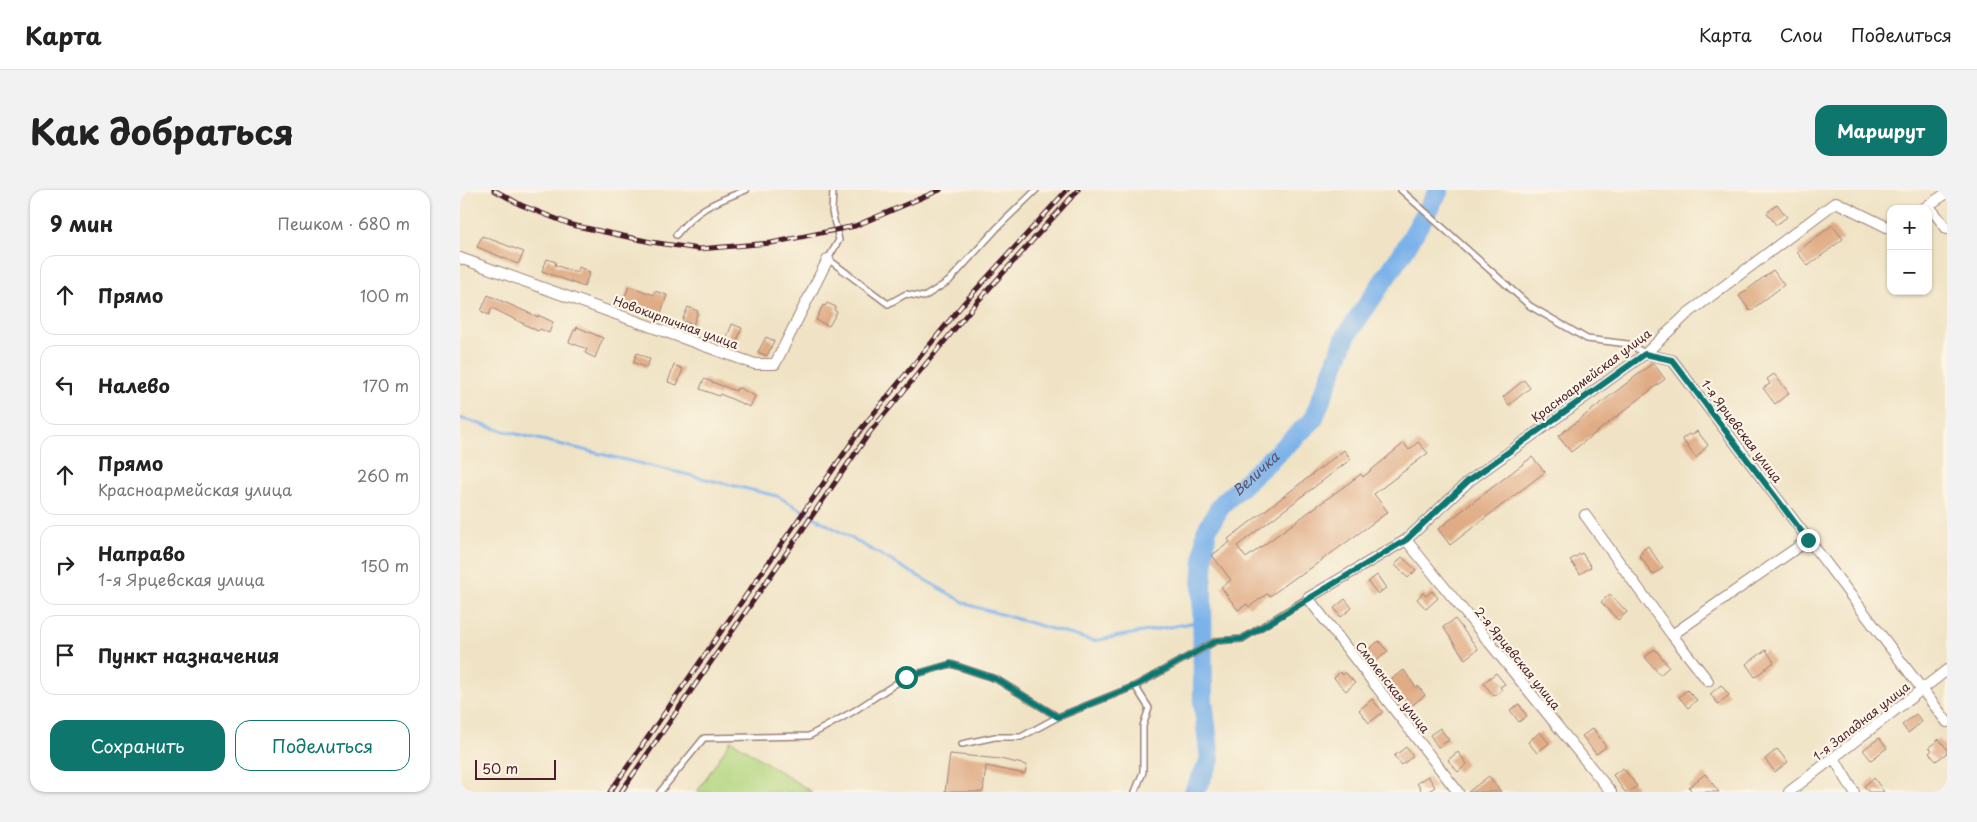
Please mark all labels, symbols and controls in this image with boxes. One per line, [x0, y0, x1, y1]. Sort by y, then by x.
text: Карта [25, 17, 102, 53]
text: Карта [1699, 21, 1752, 48]
text: Слои [1780, 21, 1823, 48]
text: Поделиться [1851, 21, 1952, 48]
text: Как добраться [30, 104, 294, 157]
button: Маршрут [1815, 105, 1947, 156]
map controls [1887, 205, 1932, 295]
button: + [1887, 205, 1932, 250]
text: 9 мин [50, 207, 113, 239]
text: Пешком · 680 m [278, 211, 410, 235]
button: − [1887, 250, 1932, 295]
icon: ahead [51, 281, 79, 309]
text: Прямо [98, 281, 163, 309]
text: 100 m [360, 283, 409, 307]
street label: Новокирпичная улица [611, 291, 741, 353]
street label: Красноармейская улица [1527, 324, 1655, 426]
icon: left [51, 371, 79, 399]
text: Налево [98, 371, 170, 399]
text: 170 m [363, 373, 409, 397]
street label: 1-я Ярцевская улица [1697, 376, 1787, 487]
water label: Величка [1227, 445, 1284, 500]
text: Прямо [98, 449, 163, 477]
icon: ahead [51, 461, 79, 489]
text: 260 m [357, 463, 409, 487]
text: Красноармейская улица [98, 477, 292, 501]
route end [1797, 529, 1820, 552]
text: Направо [98, 539, 185, 567]
icon: right [51, 551, 79, 579]
text: 150 m [361, 553, 409, 577]
text: 1-я Ярцевская улица [98, 567, 265, 591]
street label: 2-я Ярцевская улица [1471, 603, 1566, 714]
street label: Смоленская улица [1351, 637, 1435, 737]
icon: arrive [51, 641, 79, 669]
text: Пункт назначения [98, 641, 279, 669]
route start [895, 666, 918, 689]
street label: 1-я Западная улица [1809, 677, 1914, 765]
button: Сохранить [50, 720, 225, 771]
button: Поделиться [235, 720, 410, 771]
scale bar [475, 757, 556, 780]
text: 50 m [482, 758, 518, 779]

